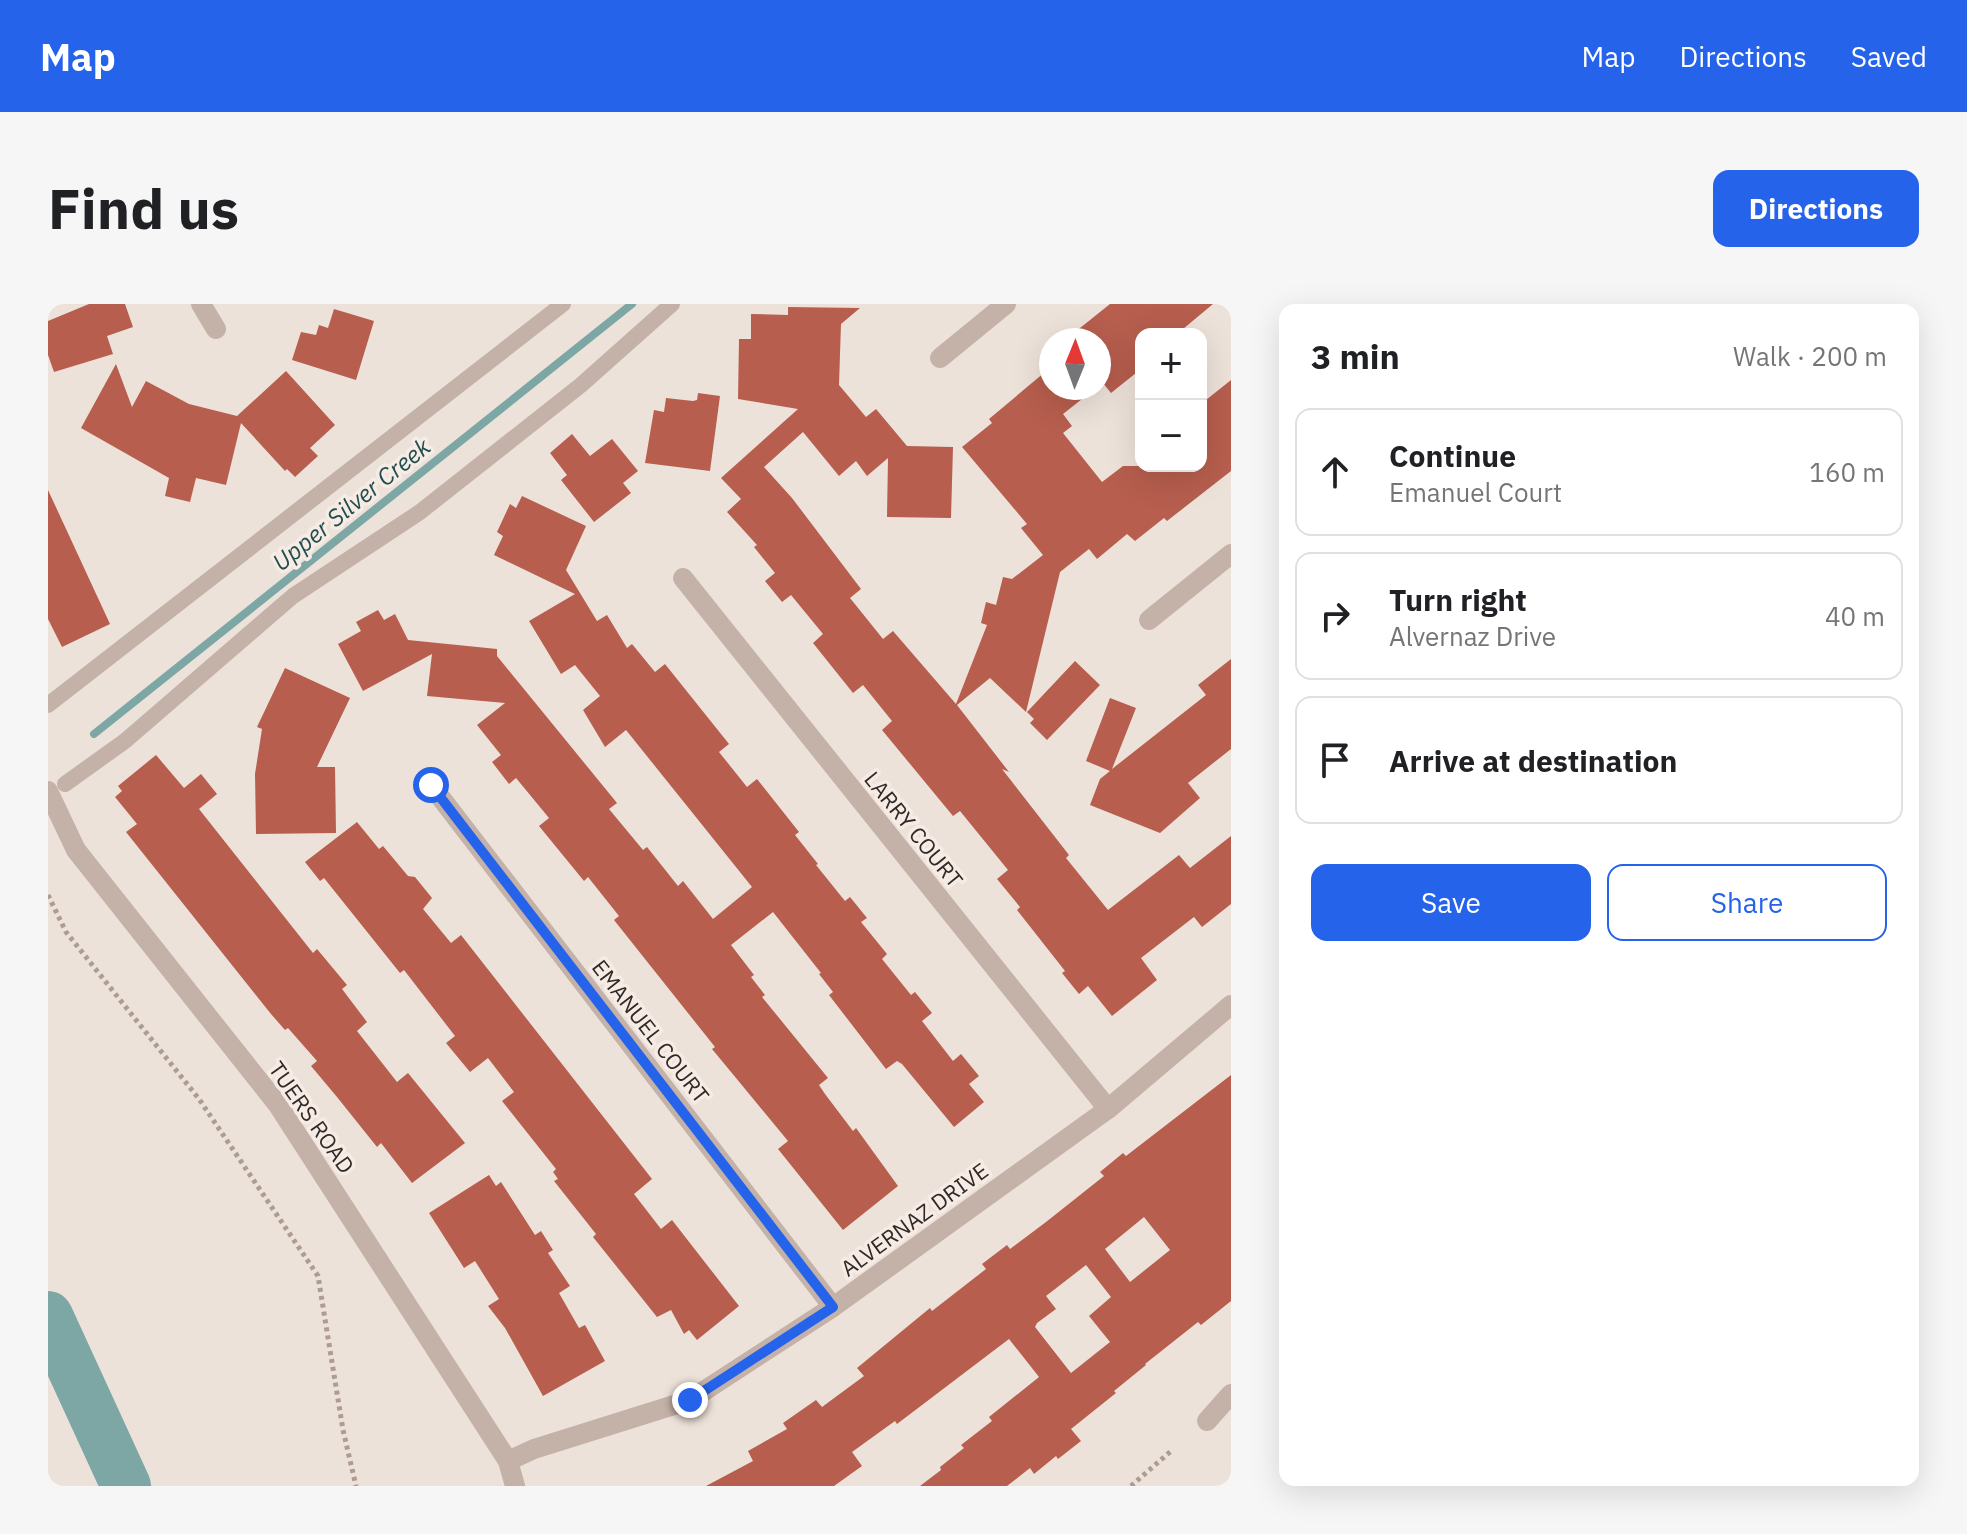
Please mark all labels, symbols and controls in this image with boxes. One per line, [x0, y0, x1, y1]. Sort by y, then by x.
text: Map [40, 32, 116, 81]
text: Map [1581, 38, 1635, 75]
text: Directions [1679, 38, 1807, 75]
text: Saved [1851, 38, 1927, 75]
button: Directions [1713, 170, 1919, 247]
text: Find us [48, 172, 239, 244]
north arrow [1039, 328, 1111, 400]
map controls [1135, 328, 1207, 472]
button: + [1135, 328, 1207, 400]
text: 3 min [1311, 334, 1400, 378]
text: Walk · 200 m [1733, 339, 1887, 373]
button: − [1135, 400, 1207, 472]
water label: Upper Silver Creek [265, 430, 437, 578]
text: Continue [1389, 436, 1516, 475]
icon: ahead [1313, 450, 1357, 494]
text: 160 m [1809, 455, 1885, 489]
text: Emanuel Court [1389, 475, 1562, 509]
text: Turn right [1389, 580, 1527, 619]
icon: right [1313, 594, 1357, 638]
text: 40 m [1825, 599, 1885, 633]
text: Alvernaz Drive [1389, 619, 1556, 653]
icon: arrive [1313, 738, 1357, 782]
text: Arrive at destination [1389, 741, 1677, 780]
street label: LARRY COURT [858, 765, 970, 893]
route start [413, 767, 449, 803]
button: Save [1311, 864, 1591, 941]
button: Share [1607, 864, 1887, 941]
street label: EMANUEL COURT [586, 953, 716, 1109]
street label: TUERS ROAD [263, 1055, 361, 1179]
street label: ALVERNAZ DRIVE [834, 1156, 994, 1282]
route end [672, 1382, 708, 1418]

